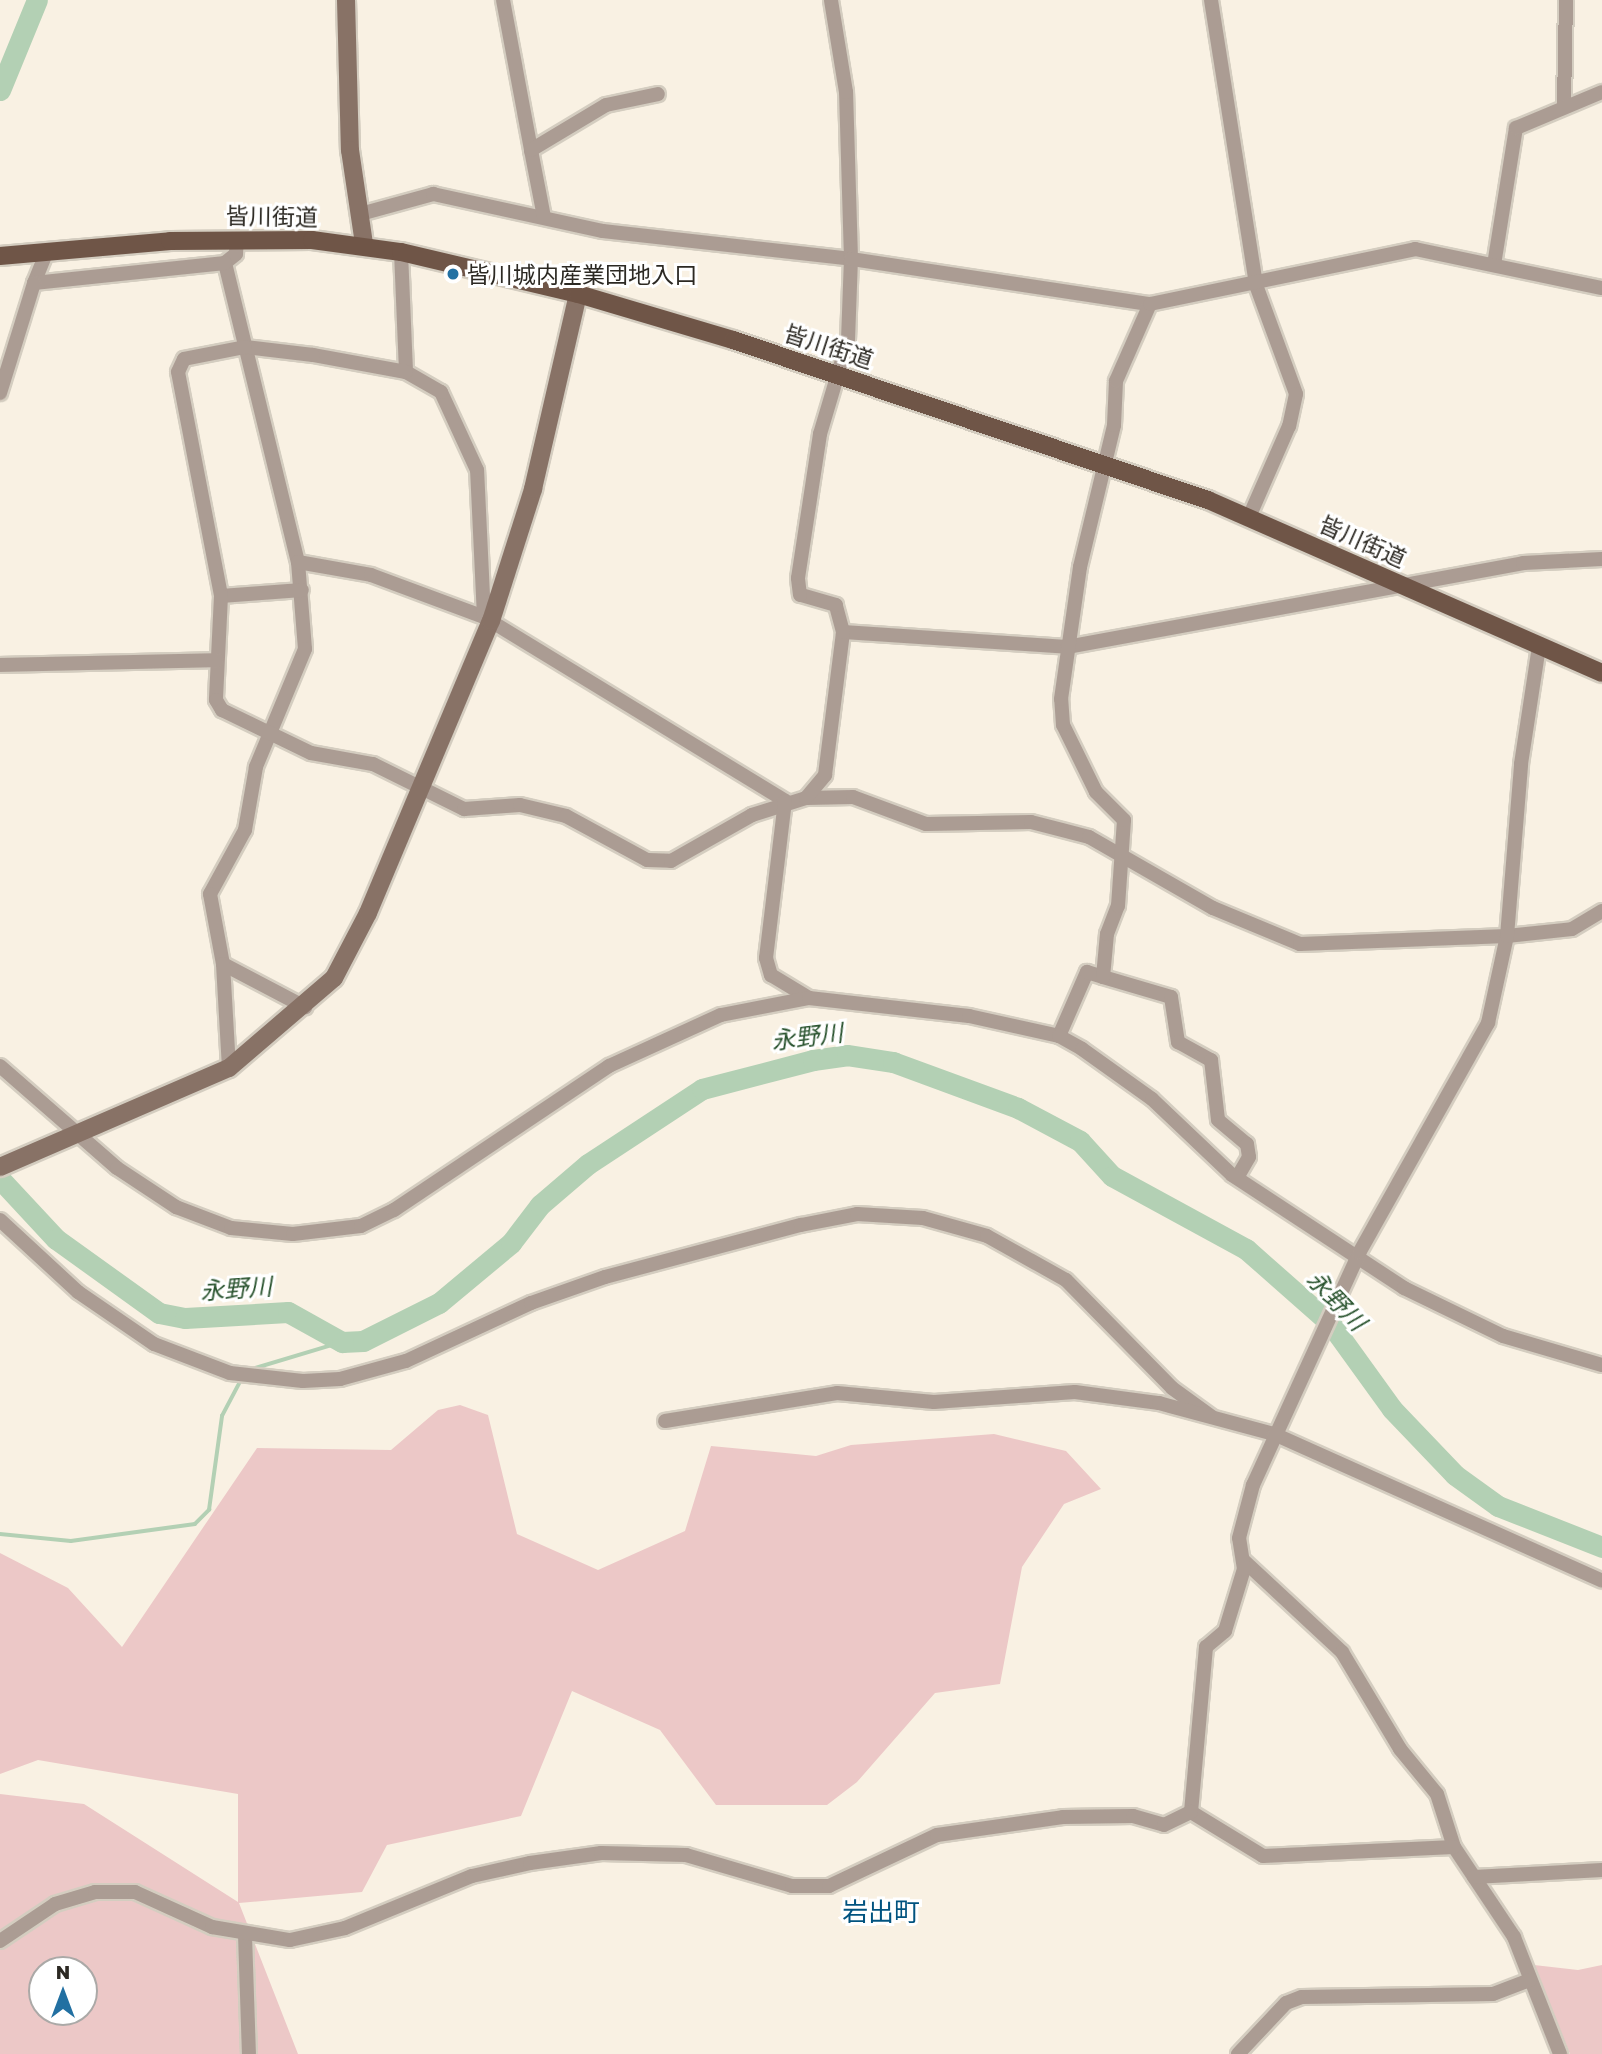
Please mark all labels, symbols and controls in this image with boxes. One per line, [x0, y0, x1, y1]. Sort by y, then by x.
street label: 皆川街道 [226, 201, 318, 231]
place label: 皆川城内産業団地入口 [467, 260, 697, 288]
marker: 皆川城内産業団地入口 [445, 266, 461, 282]
street label: 皆川街道 [781, 319, 877, 373]
street label: 皆川街道 [1315, 510, 1411, 572]
water label: 永野川 [770, 1017, 844, 1055]
water label: 永野川 [1302, 1264, 1372, 1336]
water label: 永野川 [199, 1271, 273, 1305]
district label: 岩出町 [842, 1896, 920, 1928]
north arrow [28, 1956, 98, 2026]
text: N [56, 1960, 70, 1983]

